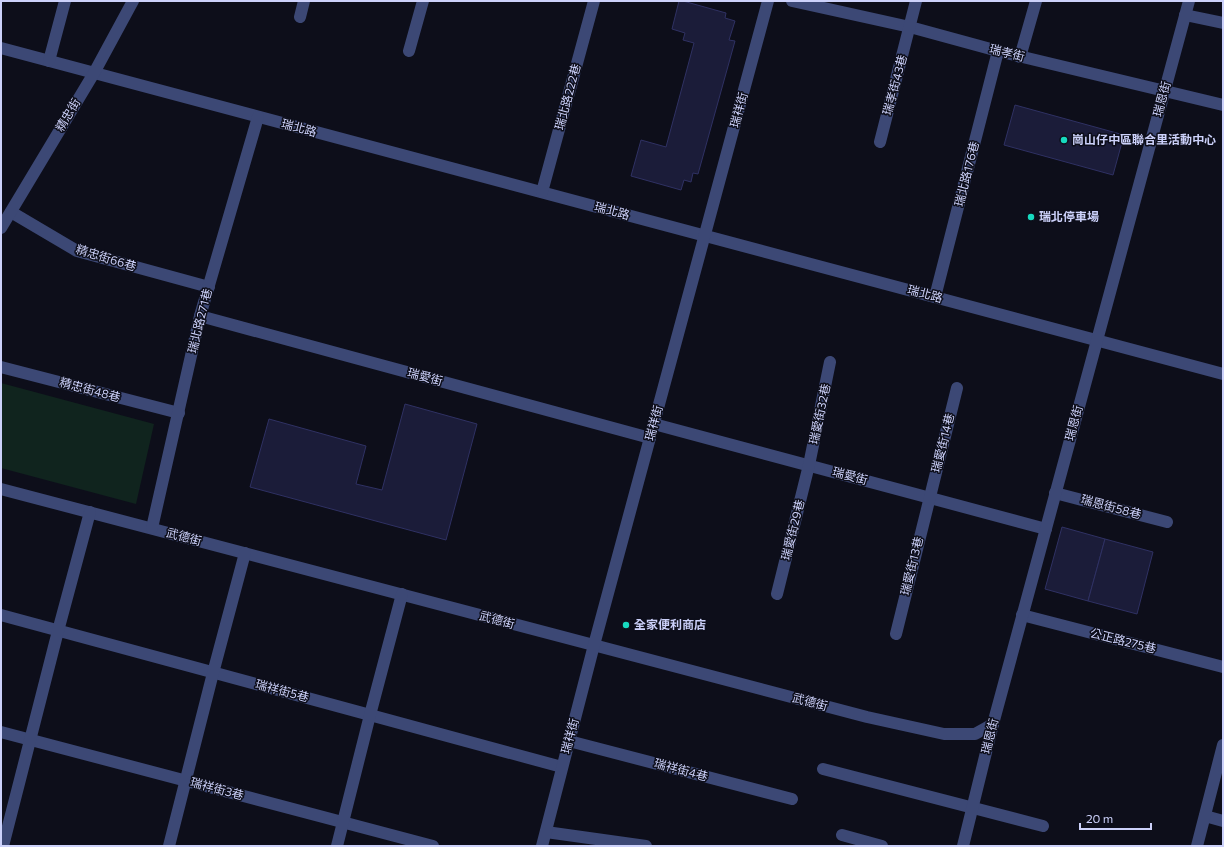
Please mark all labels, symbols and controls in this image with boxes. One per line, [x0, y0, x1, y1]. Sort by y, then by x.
street label: 瑞孝街 [988, 41, 1026, 63]
street label: 瑞孝街43巷 [879, 53, 909, 117]
street label: 瑞北路222巷 [551, 62, 583, 131]
street label: 瑞恩街 [1150, 80, 1172, 118]
street label: 瑞祥街 [727, 91, 749, 129]
street label: 精忠街 [52, 95, 82, 134]
street label: 瑞北路 [280, 116, 318, 138]
place label: 崗山仔中區聯合里活動中心 [1072, 132, 1216, 146]
marker: 崗山仔中區聯合里活動中心 [1059, 135, 1069, 145]
street label: 瑞北路176巷 [951, 140, 981, 208]
street label: 瑞北路 [593, 199, 631, 221]
place label: 瑞北停車場 [1039, 209, 1099, 223]
marker: 瑞北停車場 [1026, 212, 1036, 222]
street label: 精忠街66巷 [74, 241, 138, 273]
street label: 瑞北路 [906, 282, 944, 304]
street label: 瑞北路271巷 [184, 287, 214, 355]
street label: 瑞愛街 [406, 365, 444, 387]
street label: 精忠街48巷 [58, 374, 122, 404]
street label: 瑞愛街32巷 [806, 382, 832, 445]
street label: 瑞祥街 [642, 404, 664, 442]
street label: 瑞恩街 [1062, 404, 1084, 442]
street label: 瑞愛街14巷 [928, 412, 956, 474]
street label: 瑞愛街 [831, 464, 869, 486]
street label: 瑞恩街58巷 [1079, 491, 1143, 521]
street label: 瑞愛街29巷 [778, 498, 806, 561]
street label: 武德街 [165, 525, 203, 547]
street label: 瑞愛街13巷 [897, 535, 925, 597]
street label: 武德街 [478, 608, 516, 630]
place label: 全家便利商店 [634, 617, 706, 631]
marker: 全家便利商店 [621, 620, 631, 630]
street label: 公正路275巷 [1089, 625, 1158, 655]
street label: 瑞祥街5巷 [254, 676, 311, 704]
street label: 武德街 [791, 690, 829, 712]
street label: 瑞祥街 [558, 717, 580, 755]
street label: 瑞恩街 [978, 717, 1000, 755]
street label: 瑞祥街4巷 [653, 755, 710, 783]
street label: 瑞祥街3巷 [189, 774, 246, 802]
scale bar [1080, 805, 1151, 831]
text: 20 m [1086, 811, 1113, 825]

